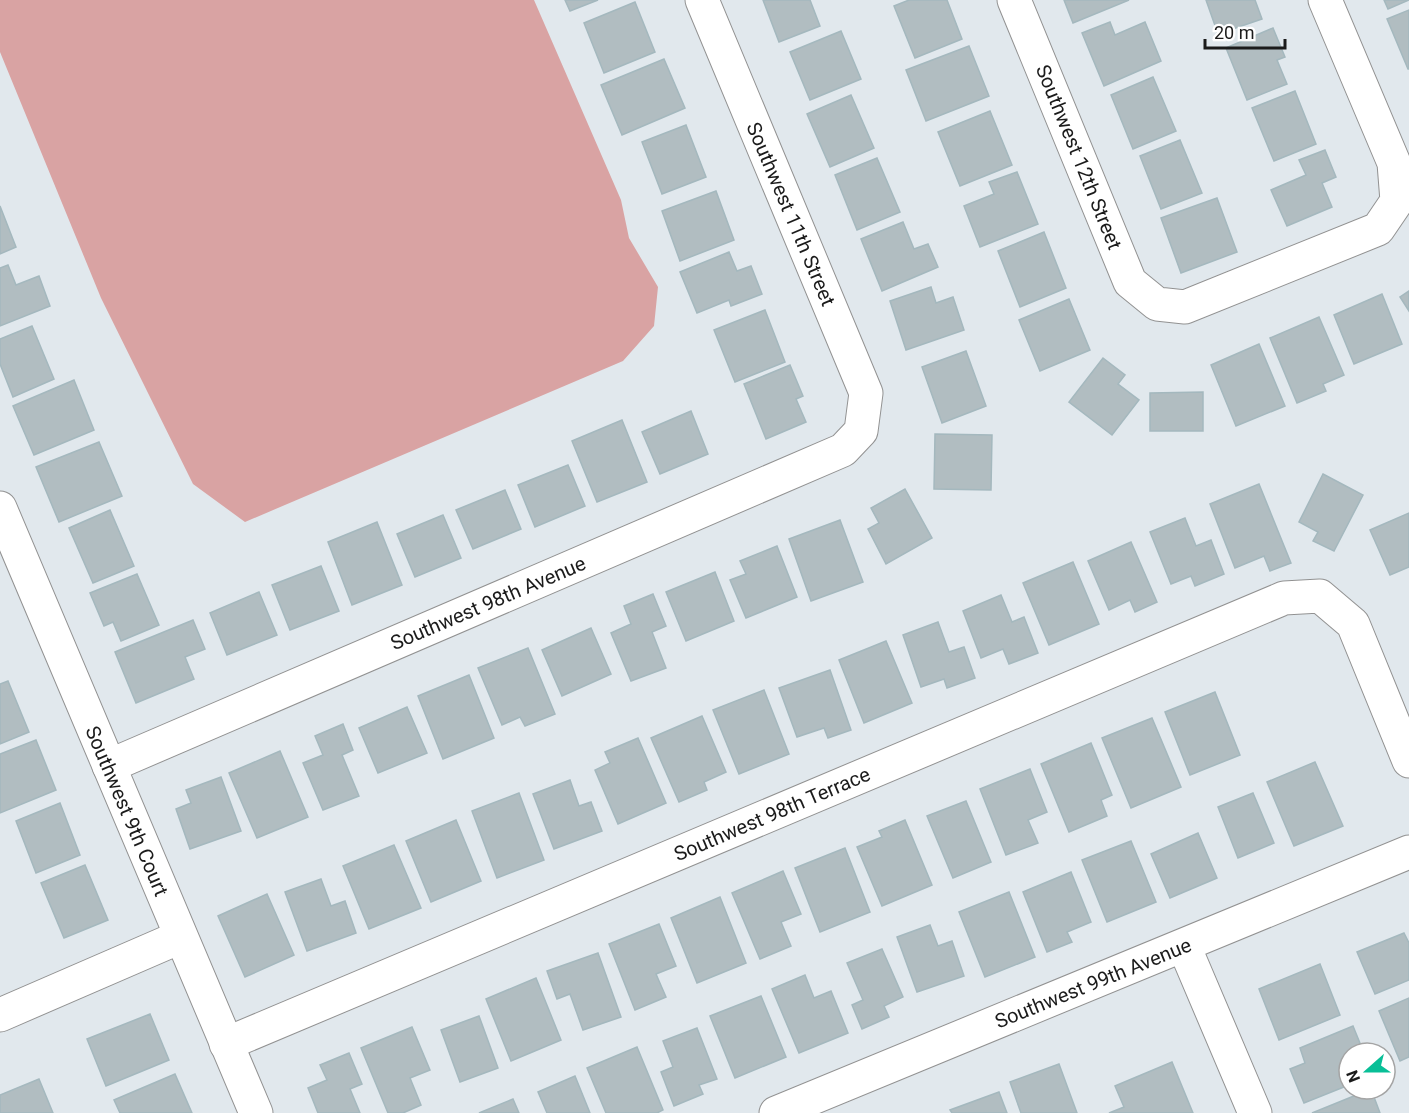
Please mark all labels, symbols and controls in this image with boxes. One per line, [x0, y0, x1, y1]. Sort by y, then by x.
scale bar [1205, 12, 1284, 50]
text: 20 m [1214, 22, 1254, 43]
street label: Southwest 12th Street [1031, 61, 1127, 253]
street label: Southwest 11th Street [741, 119, 841, 309]
street label: Southwest 98th Avenue [387, 551, 589, 655]
street label: Southwest 9th Court [80, 722, 174, 900]
street label: Southwest 98th Terrace [670, 762, 874, 866]
street label: Southwest 99th Avenue [991, 933, 1195, 1033]
north arrow [1337, 1041, 1397, 1101]
text: N [1343, 1068, 1364, 1085]

